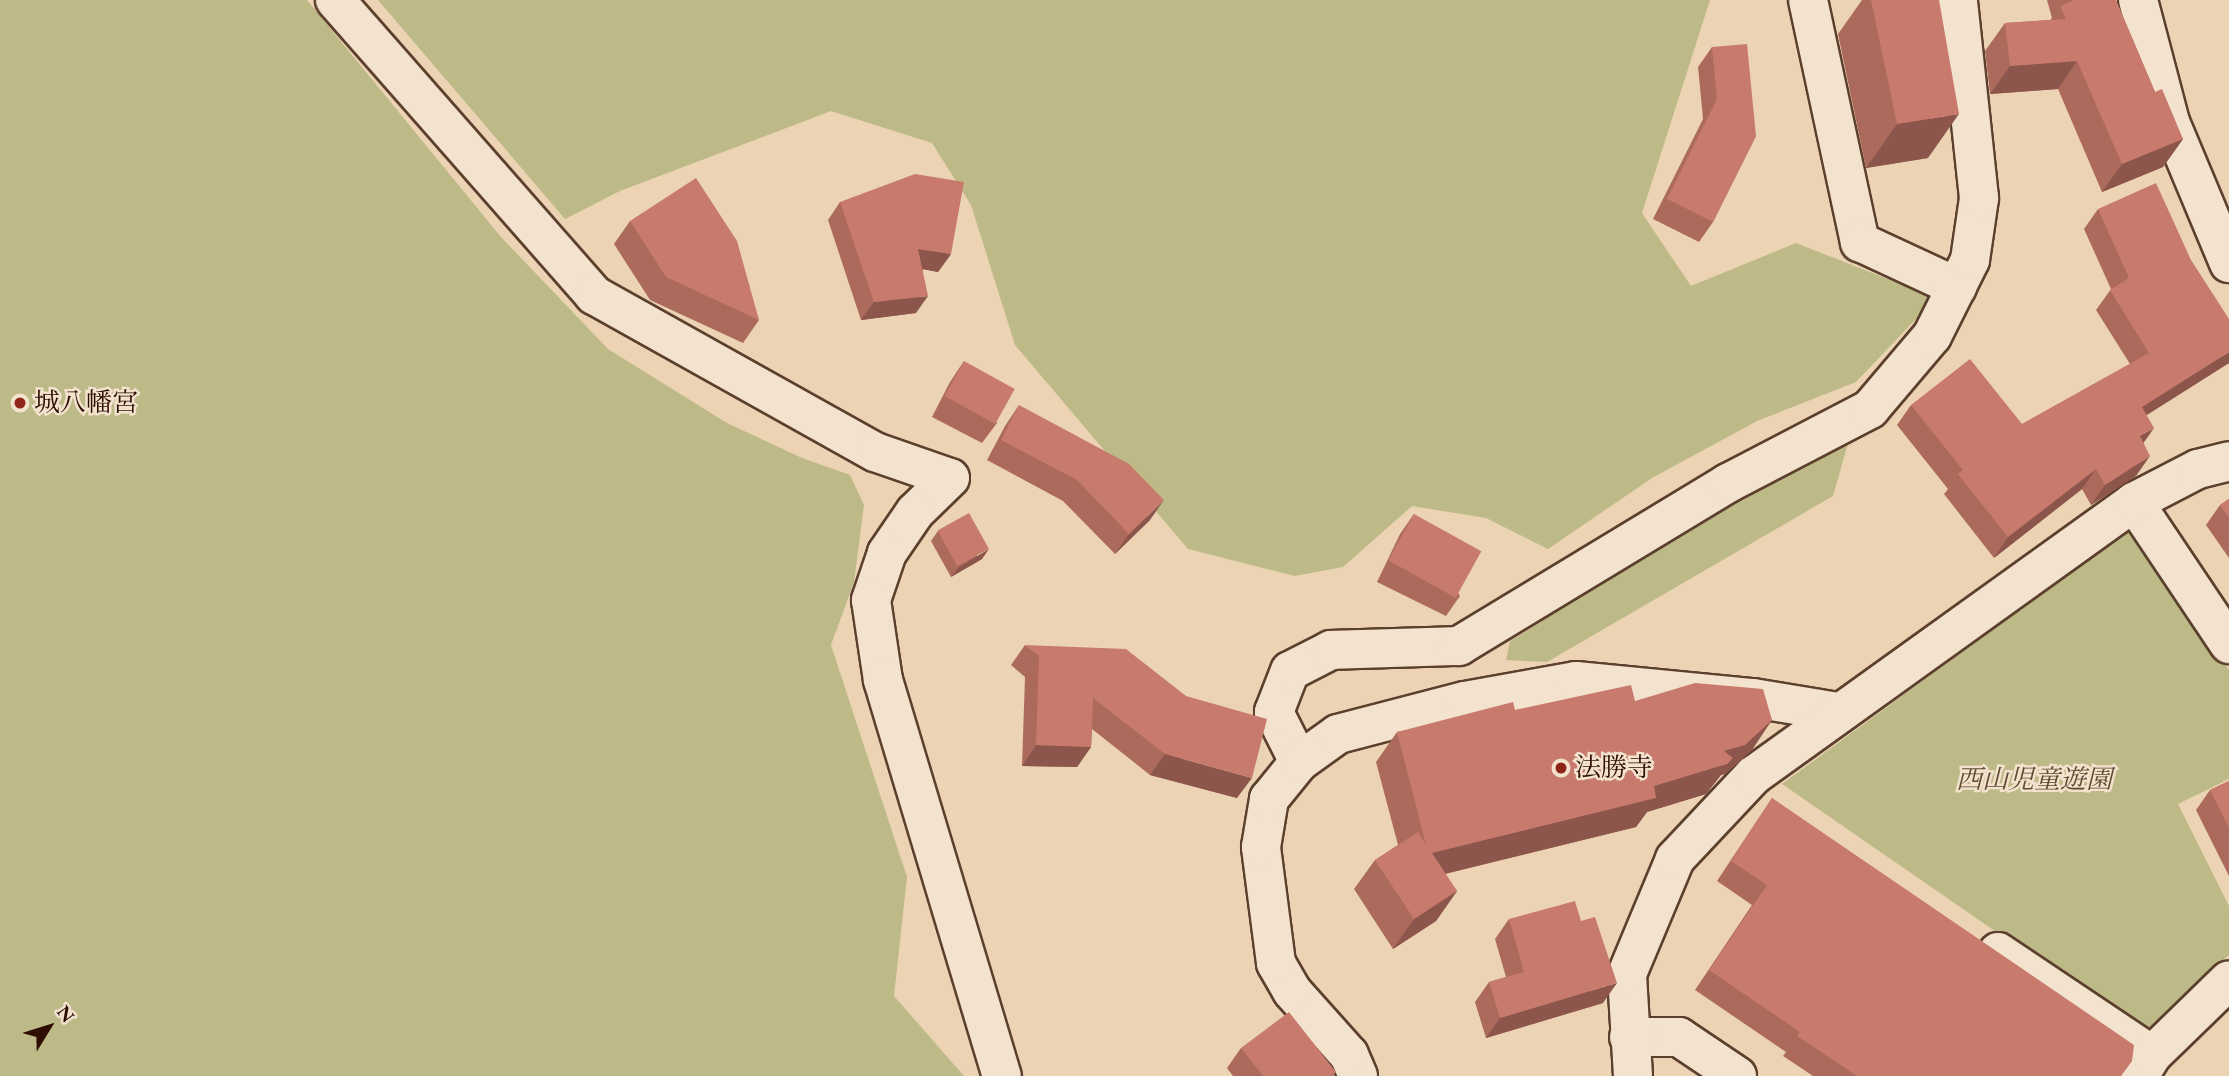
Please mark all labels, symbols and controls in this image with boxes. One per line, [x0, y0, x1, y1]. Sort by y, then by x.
place label: 城八幡宮 [34, 387, 138, 419]
marker: 城八幡宮 [12, 395, 28, 411]
place label: 法勝寺 [1575, 752, 1653, 784]
marker: 法勝寺 [1553, 760, 1569, 776]
park label: 西山児童遊園 [1956, 764, 2112, 796]
north arrow [14, 992, 84, 1062]
text: N [51, 1000, 81, 1028]

